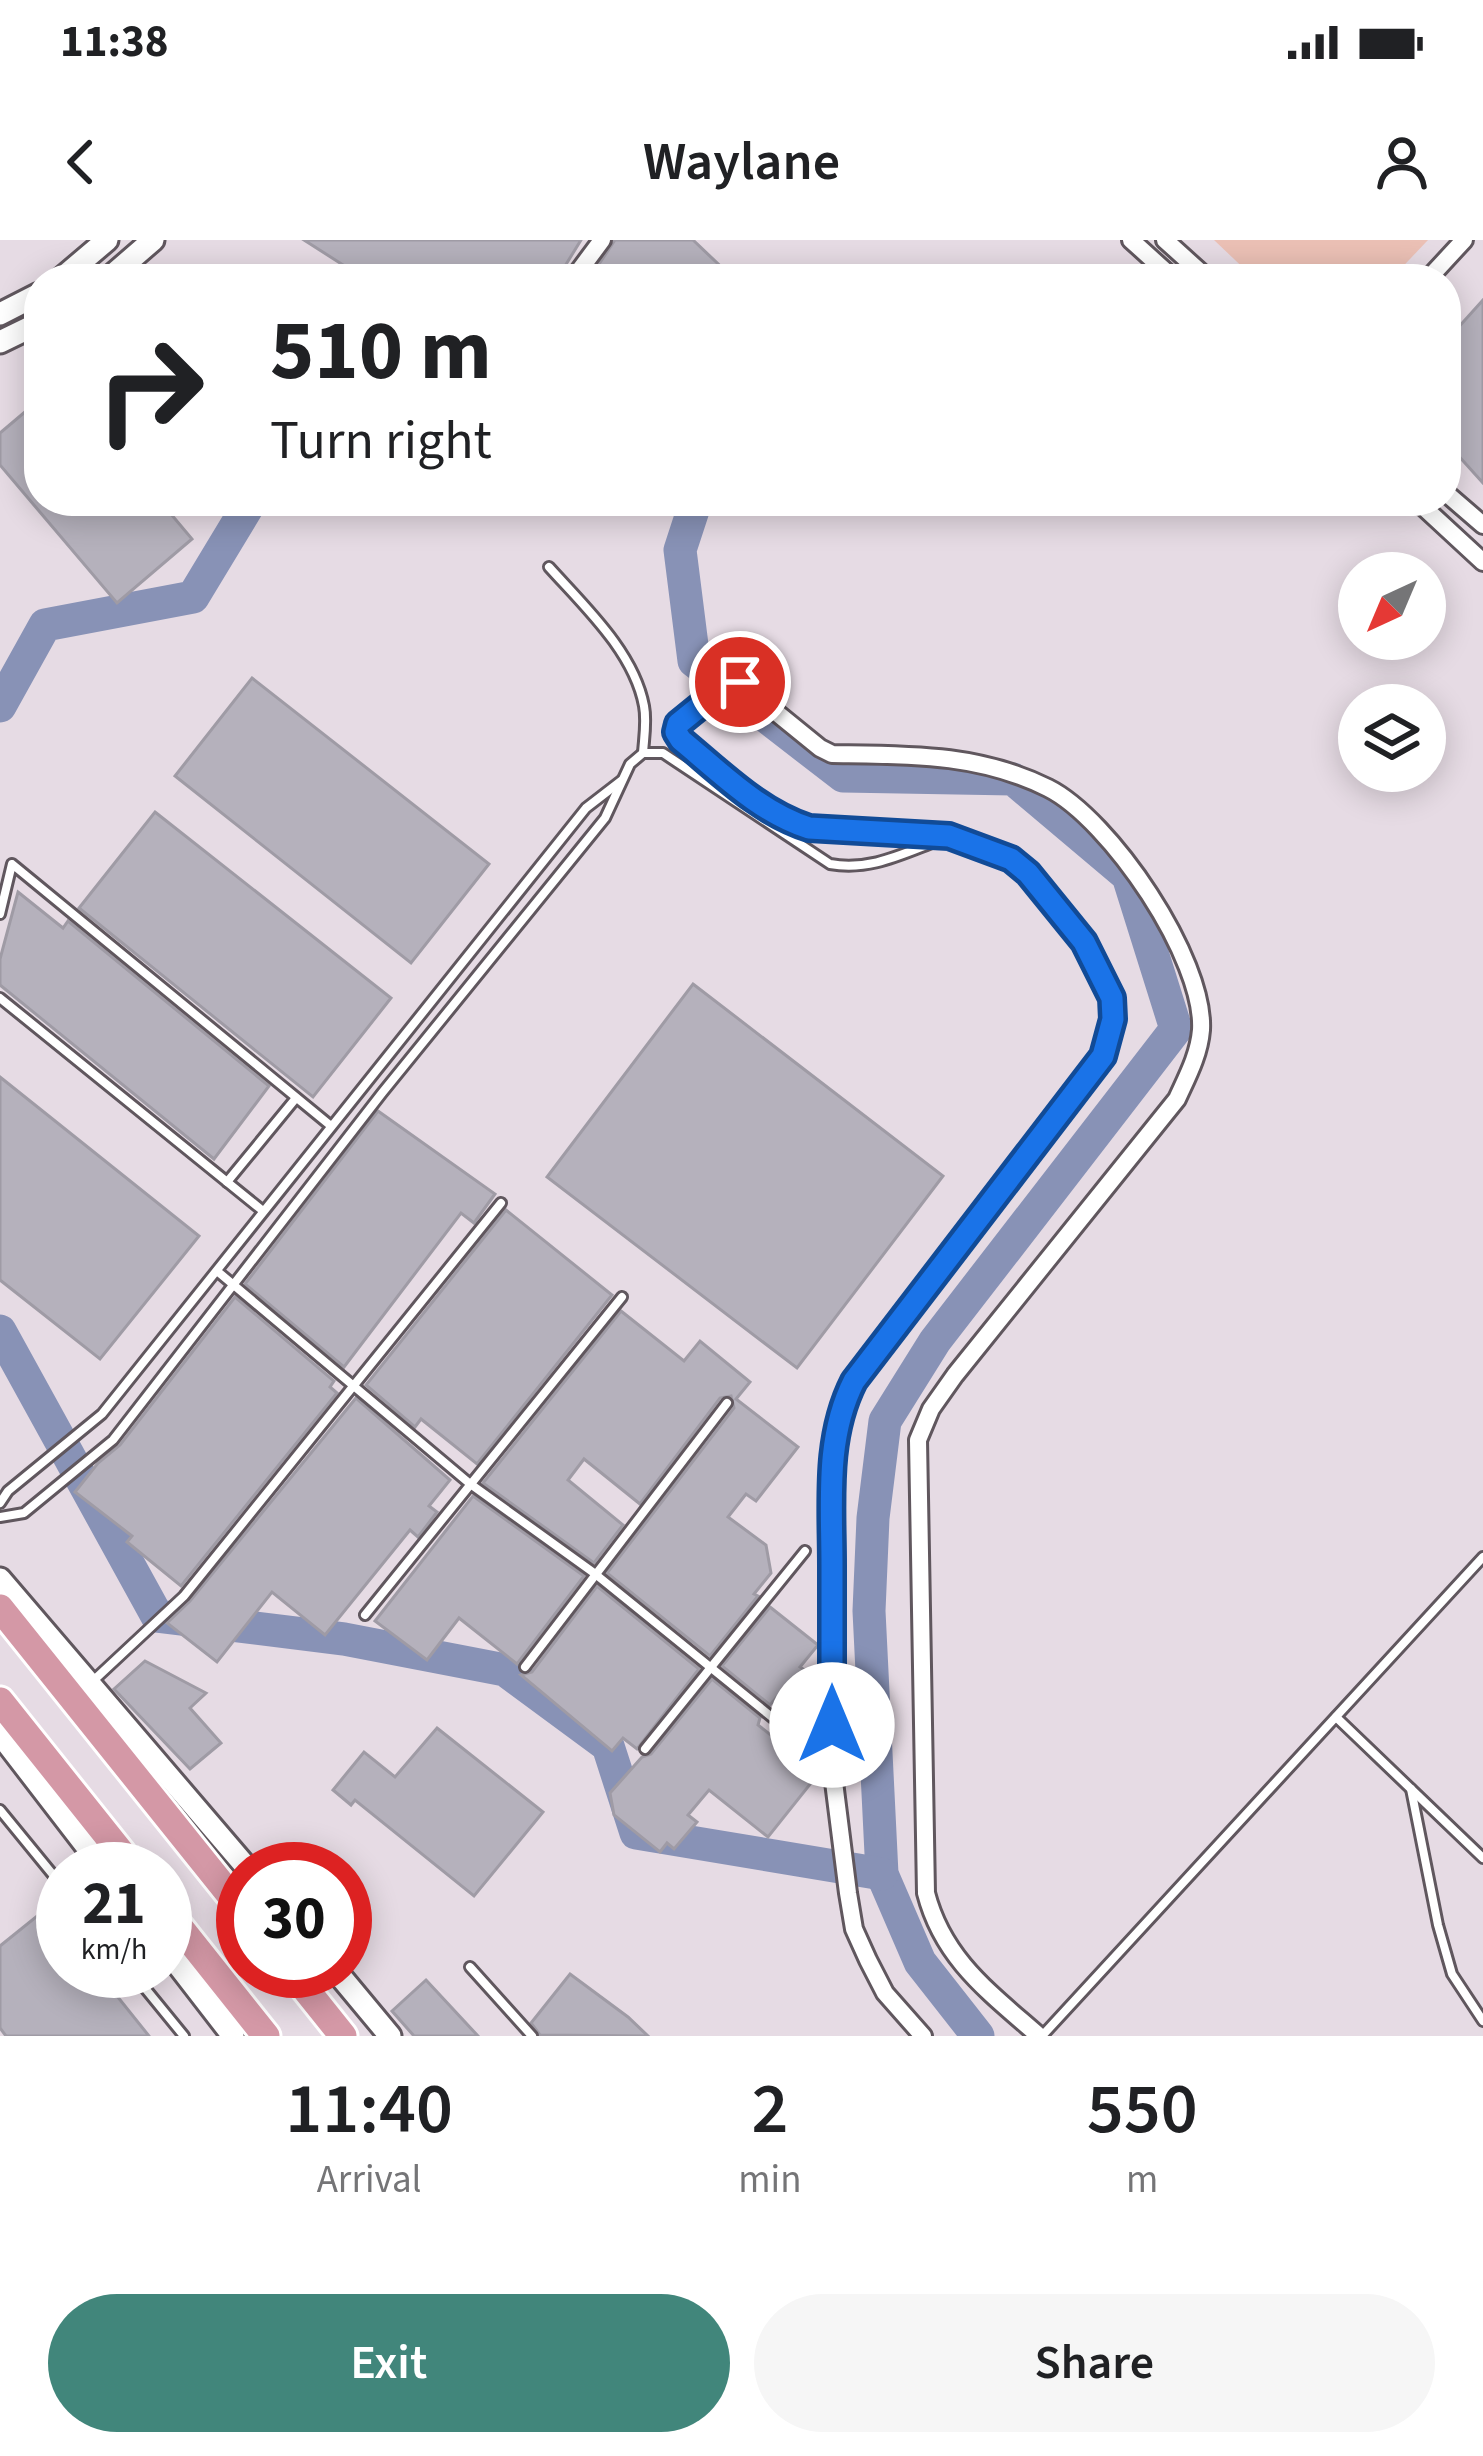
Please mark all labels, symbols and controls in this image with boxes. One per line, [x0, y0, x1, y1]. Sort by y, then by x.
text: 11:38 [60, 10, 169, 74]
text: Waylane [643, 124, 840, 201]
icon: back [48, 129, 114, 195]
icon: person [1369, 129, 1435, 195]
text: 510 m [270, 292, 492, 412]
icon: right [72, 312, 228, 468]
text: Turn right [270, 403, 492, 480]
north arrow [1338, 552, 1446, 660]
map controls [1338, 552, 1446, 792]
pin [689, 631, 791, 733]
icon: arrive [707, 649, 773, 715]
button: layers [1338, 684, 1446, 792]
position arrow [769, 1662, 895, 1788]
speed limit sign: 30 [216, 1842, 372, 1998]
text: 21 [82, 1862, 146, 1947]
text: km/h [81, 1928, 147, 1971]
text: 11:40 [285, 2058, 453, 2161]
text: 2 [751, 2058, 788, 2161]
text: 550 [1087, 2058, 1198, 2161]
text: Arrival [317, 2152, 422, 2208]
text: min [738, 2152, 802, 2208]
text: m [1126, 2152, 1158, 2208]
button: Exit [48, 2294, 730, 2432]
button: Share [754, 2294, 1435, 2432]

